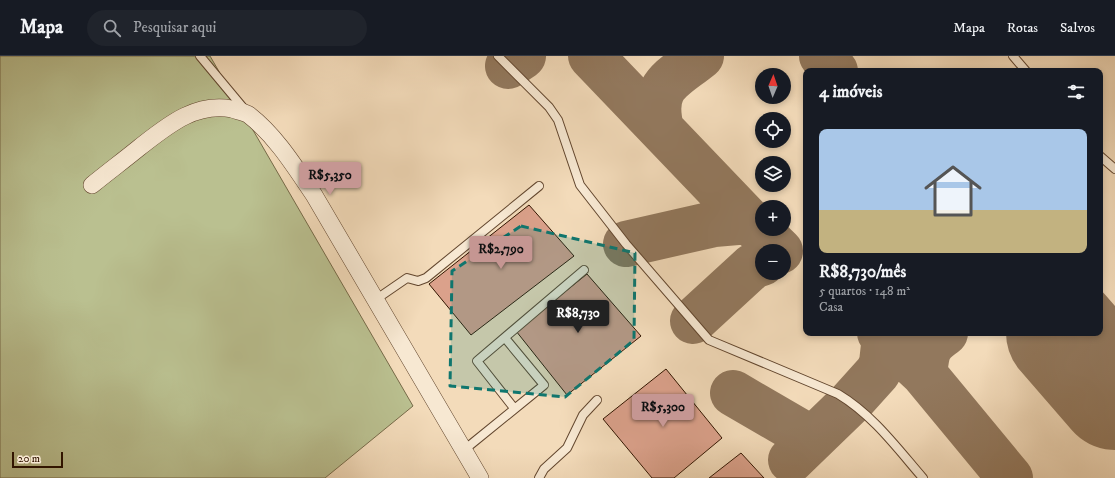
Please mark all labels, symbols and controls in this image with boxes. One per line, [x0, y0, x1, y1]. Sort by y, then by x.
search box [87, 10, 367, 46]
text: Mapa [20, 16, 63, 39]
icon: search [101, 17, 123, 39]
text: Pesquisar aqui [133, 18, 216, 37]
text: Mapa [953, 19, 985, 37]
text: Rotas [1007, 19, 1038, 37]
text: Salvos [1060, 19, 1095, 37]
north arrow [755, 68, 791, 104]
map controls [755, 68, 791, 280]
text: 4 imóveis [819, 81, 882, 103]
icon: filters [1065, 81, 1087, 103]
button: locate [755, 112, 791, 148]
icon: home [917, 155, 989, 227]
button: layers [755, 156, 791, 192]
pin: R$5,350 [293, 162, 367, 196]
text: R$5,350 [308, 167, 352, 183]
button: + [755, 200, 791, 236]
pin: R$2,790 [464, 236, 538, 270]
text: R$2,790 [478, 241, 524, 257]
button: − [755, 244, 791, 280]
text: R$8,730/mês [819, 261, 906, 283]
text: 5 quartos · 148 m² [819, 283, 910, 299]
text: Casa [819, 299, 843, 315]
pin: R$8,730 [541, 300, 615, 334]
text: R$8,730 [556, 305, 600, 321]
pin: R$5,300 [626, 394, 700, 428]
text: R$5,300 [641, 399, 685, 415]
scale bar [12, 450, 63, 469]
text: 20 m [18, 452, 40, 466]

